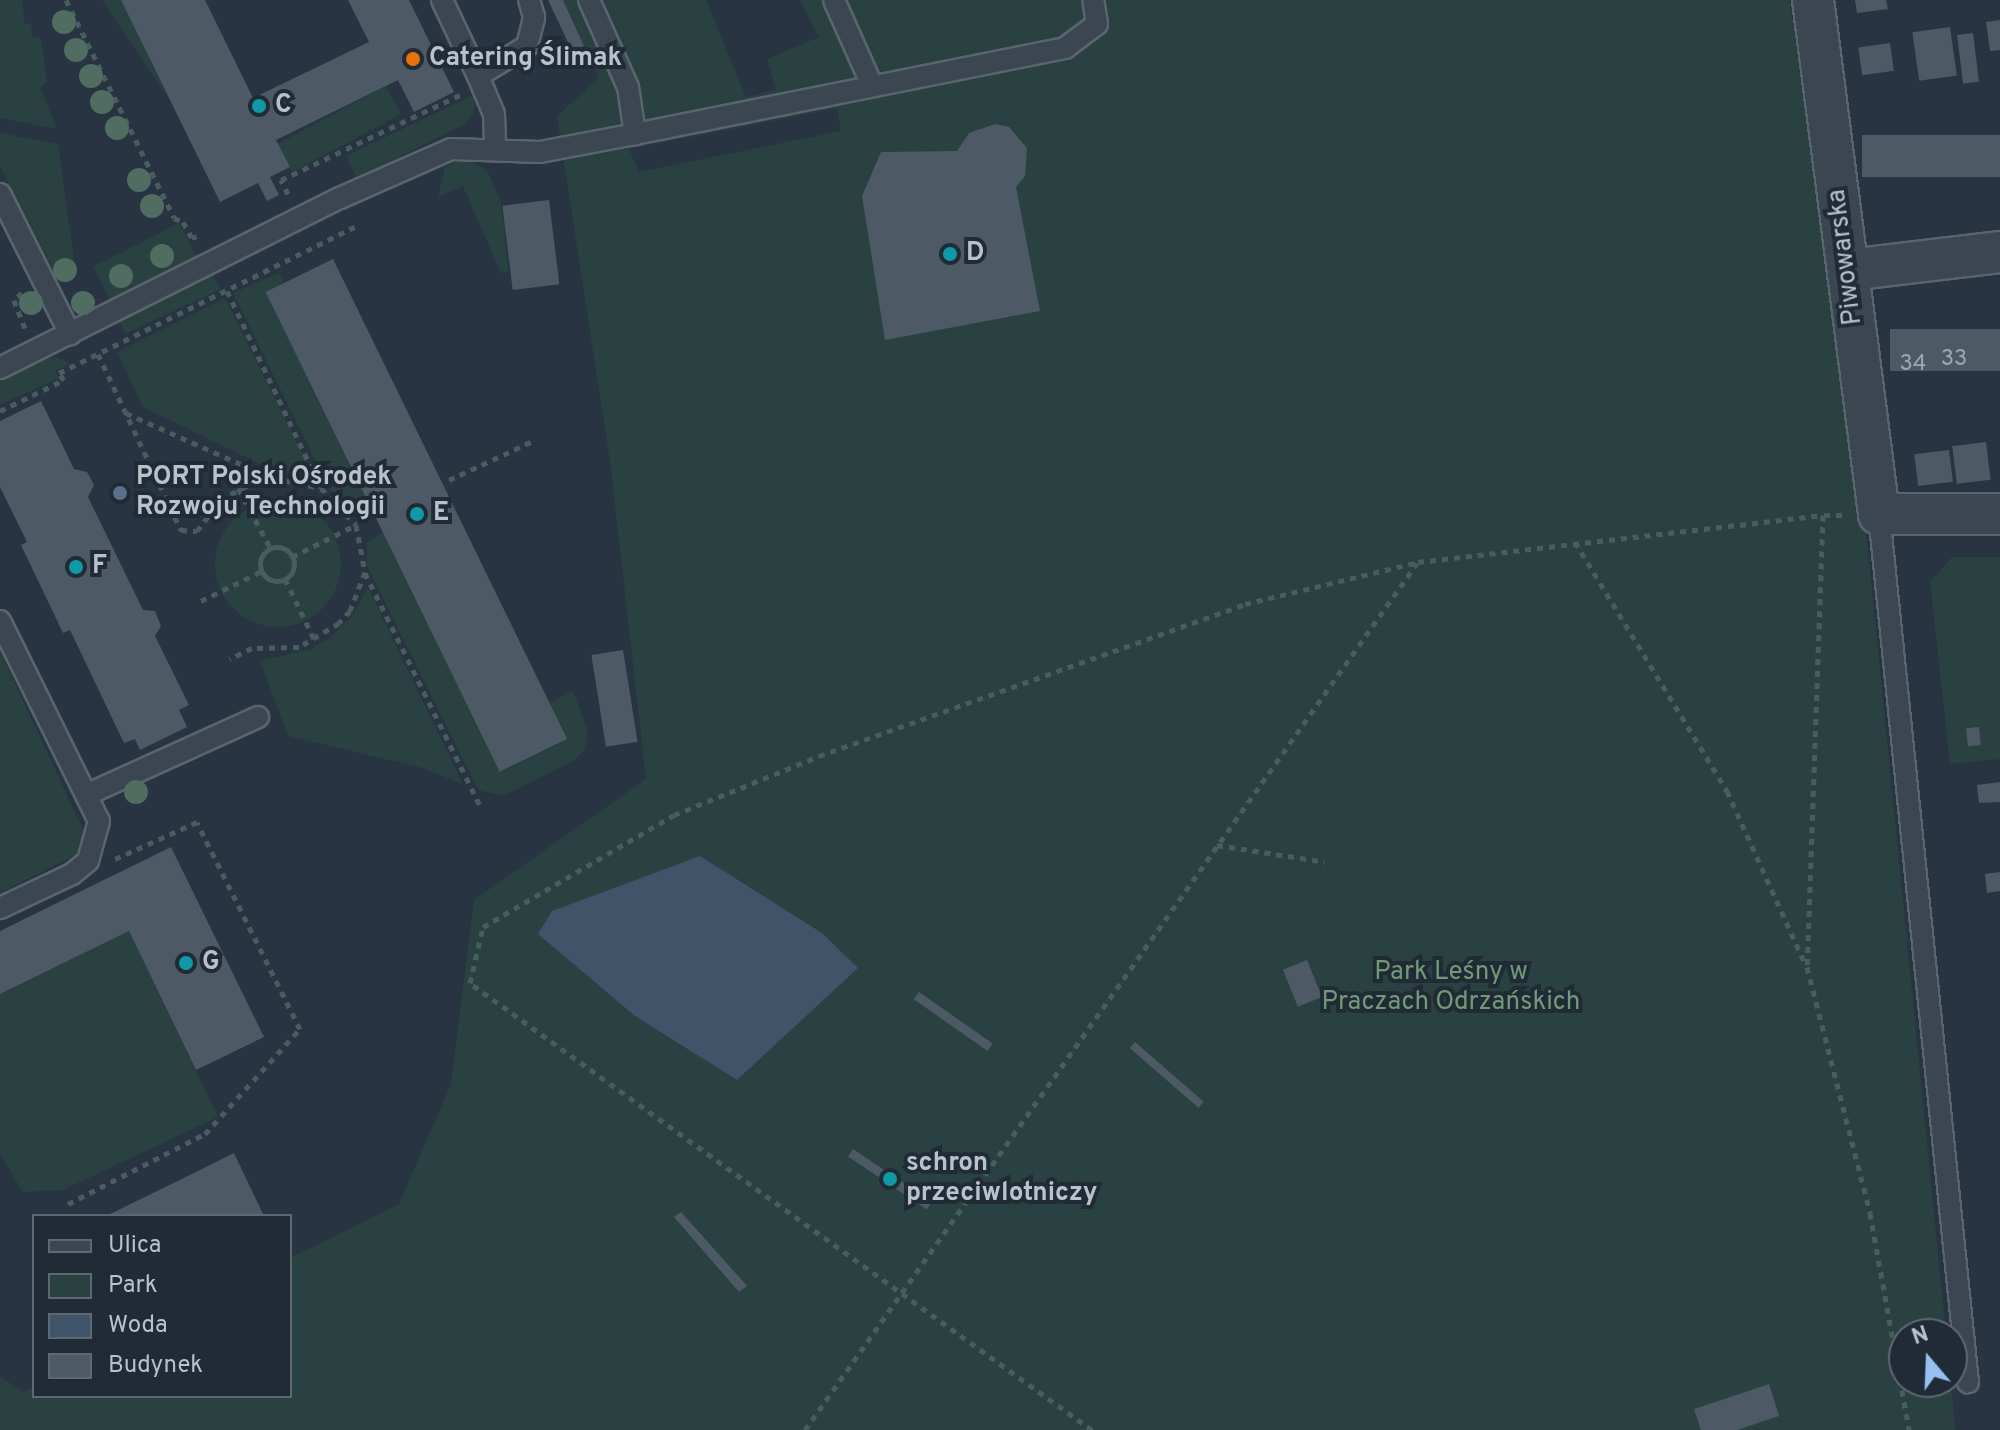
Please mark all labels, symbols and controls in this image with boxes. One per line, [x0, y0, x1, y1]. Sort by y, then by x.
place label: Catering Ślimak [429, 43, 622, 75]
marker: Catering Ślimak [404, 50, 422, 68]
place label: C [275, 90, 292, 122]
marker: C [250, 97, 268, 115]
street label: Piwowarska [1822, 187, 1870, 327]
place label: D [966, 238, 984, 270]
marker: D [941, 245, 959, 263]
house number: 33 [1941, 347, 1967, 373]
house number: 34 [1900, 352, 1926, 378]
place label: PORT Polski Ośrodek Rozwoju Technologii [136, 462, 392, 524]
marker: PORT Polski Ośrodek Rozwoju Technologii [111, 484, 129, 502]
place label: E [433, 498, 449, 530]
marker: E [408, 505, 426, 523]
place label: F [92, 551, 107, 583]
marker: F [67, 558, 85, 576]
place label: G [202, 947, 220, 979]
marker: G [177, 954, 195, 972]
park label: Park Leśny w Praczach Odrzańskich [1322, 957, 1580, 1018]
place label: schron przeciwlotniczy [906, 1148, 1098, 1210]
marker: schron przeciwlotniczy [881, 1170, 899, 1188]
legend [32, 1214, 292, 1398]
text: Ulica [108, 1231, 161, 1261]
text: Park [108, 1271, 158, 1301]
text: Woda [108, 1311, 168, 1341]
north arrow [1888, 1318, 1968, 1398]
text: N [1909, 1321, 1933, 1352]
text: Budynek [108, 1351, 203, 1381]

